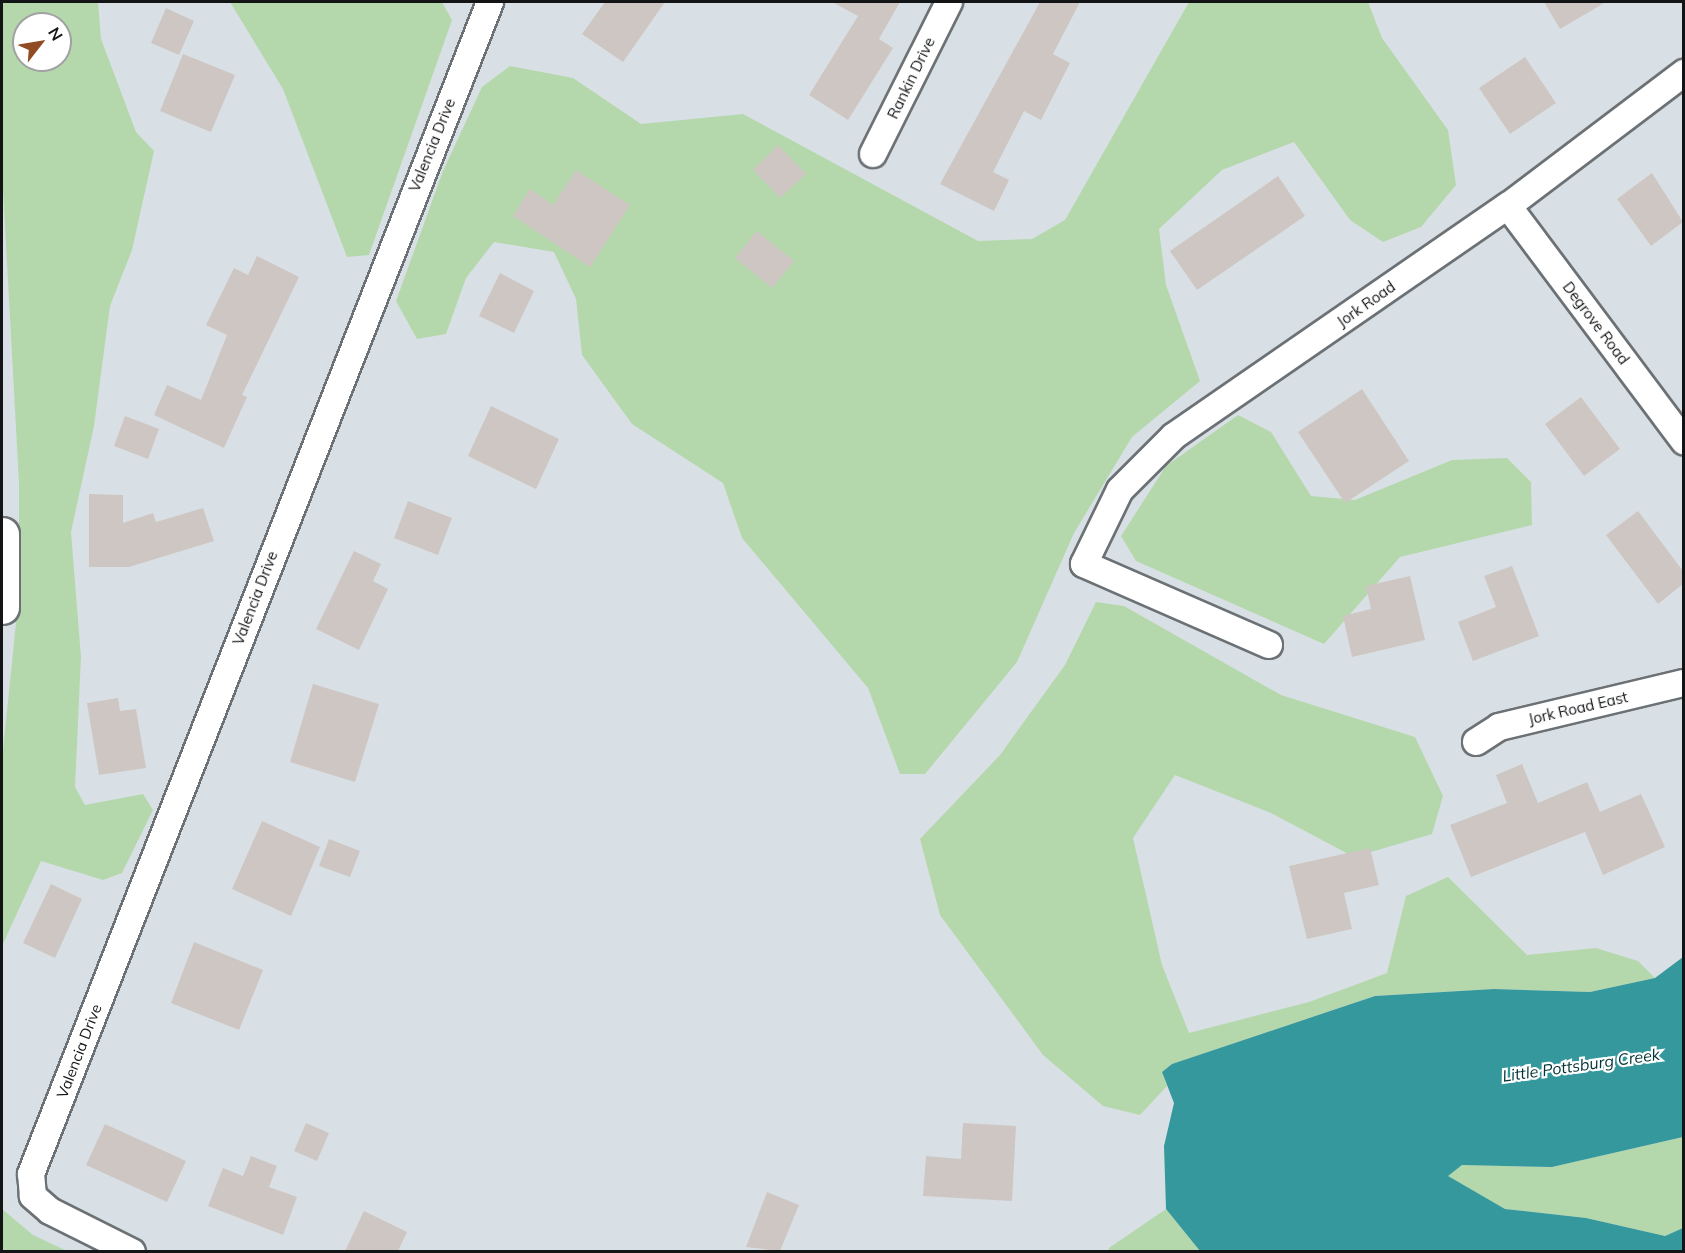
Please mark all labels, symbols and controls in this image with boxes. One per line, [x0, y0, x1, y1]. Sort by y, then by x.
north arrow [12, 12, 72, 72]
text: N [44, 23, 67, 44]
street label: Rankin Drive [884, 34, 938, 122]
street label: Valencia Drive [405, 96, 459, 194]
street label: Jork Road [1333, 277, 1399, 331]
street label: Degrove Road [1559, 278, 1633, 368]
street label: Valencia Drive [229, 548, 281, 648]
street label: Jork Road East [1526, 688, 1630, 728]
street label: Valencia Drive [53, 1001, 105, 1101]
water label: Little Pottsburg Creek [1501, 1044, 1661, 1086]

